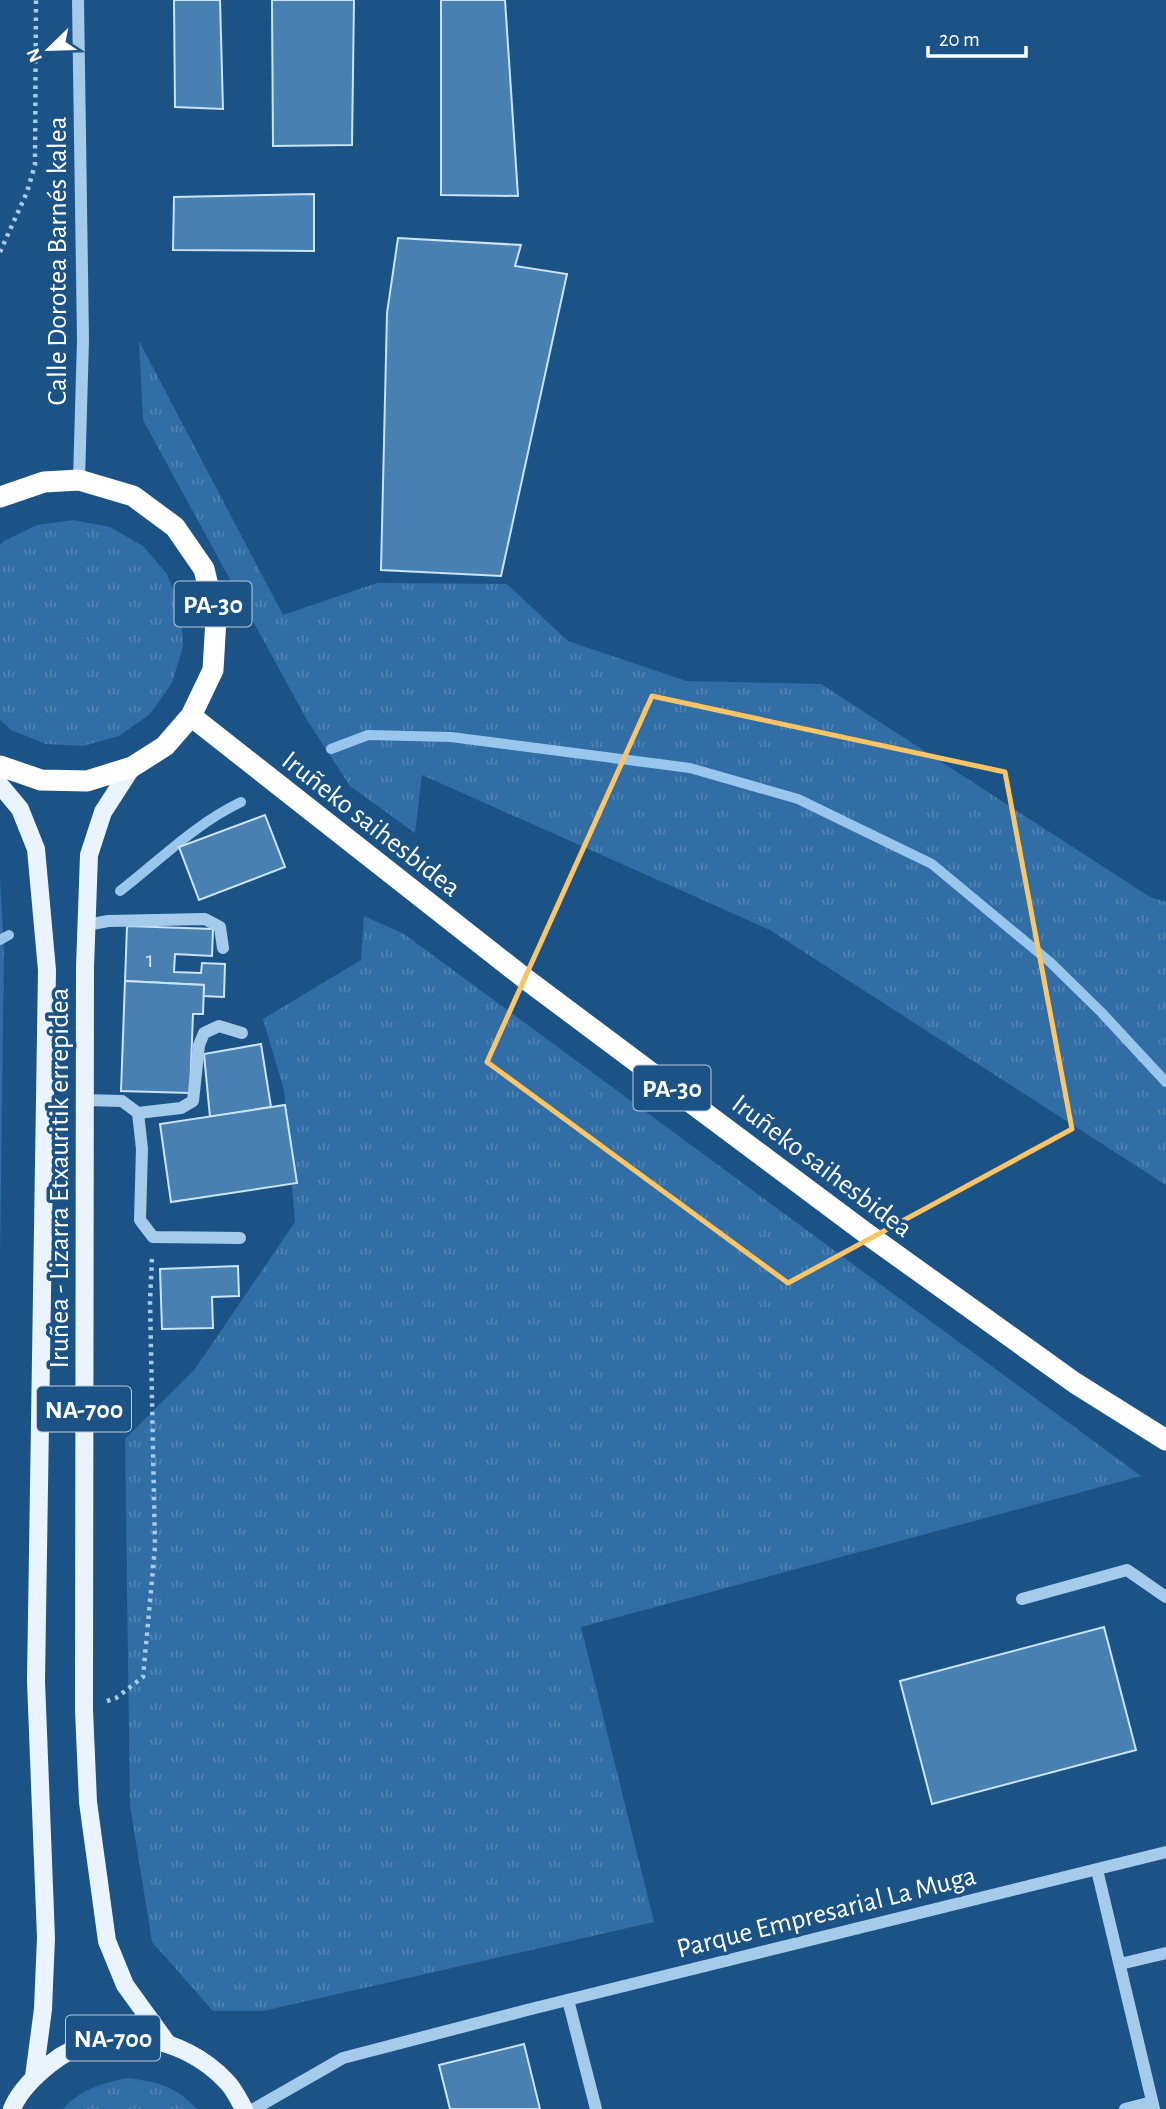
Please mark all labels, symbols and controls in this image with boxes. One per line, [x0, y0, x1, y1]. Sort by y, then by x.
north arrow [14, 14, 84, 84]
scale bar [928, 14, 1026, 58]
text: 20 m [939, 29, 980, 50]
text: N [23, 45, 46, 65]
street label: Calle Dorotea Barnés kalea [44, 116, 72, 406]
road number: PA-30 [174, 582, 252, 626]
street label: Iruñeko saihesbidea [276, 747, 465, 903]
house number: 1 [146, 948, 154, 972]
street label: Iruñea - Lizarra Etxauritik errepidea [46, 987, 74, 1368]
road number: PA-30 [634, 1065, 710, 1110]
street label: Iruñeko saihesbidea [726, 1090, 917, 1243]
road number: NA-700 [37, 1386, 131, 1432]
street label: Parque Empresarial La Muga [674, 1862, 979, 1964]
road number: NA-700 [66, 2016, 160, 2060]

